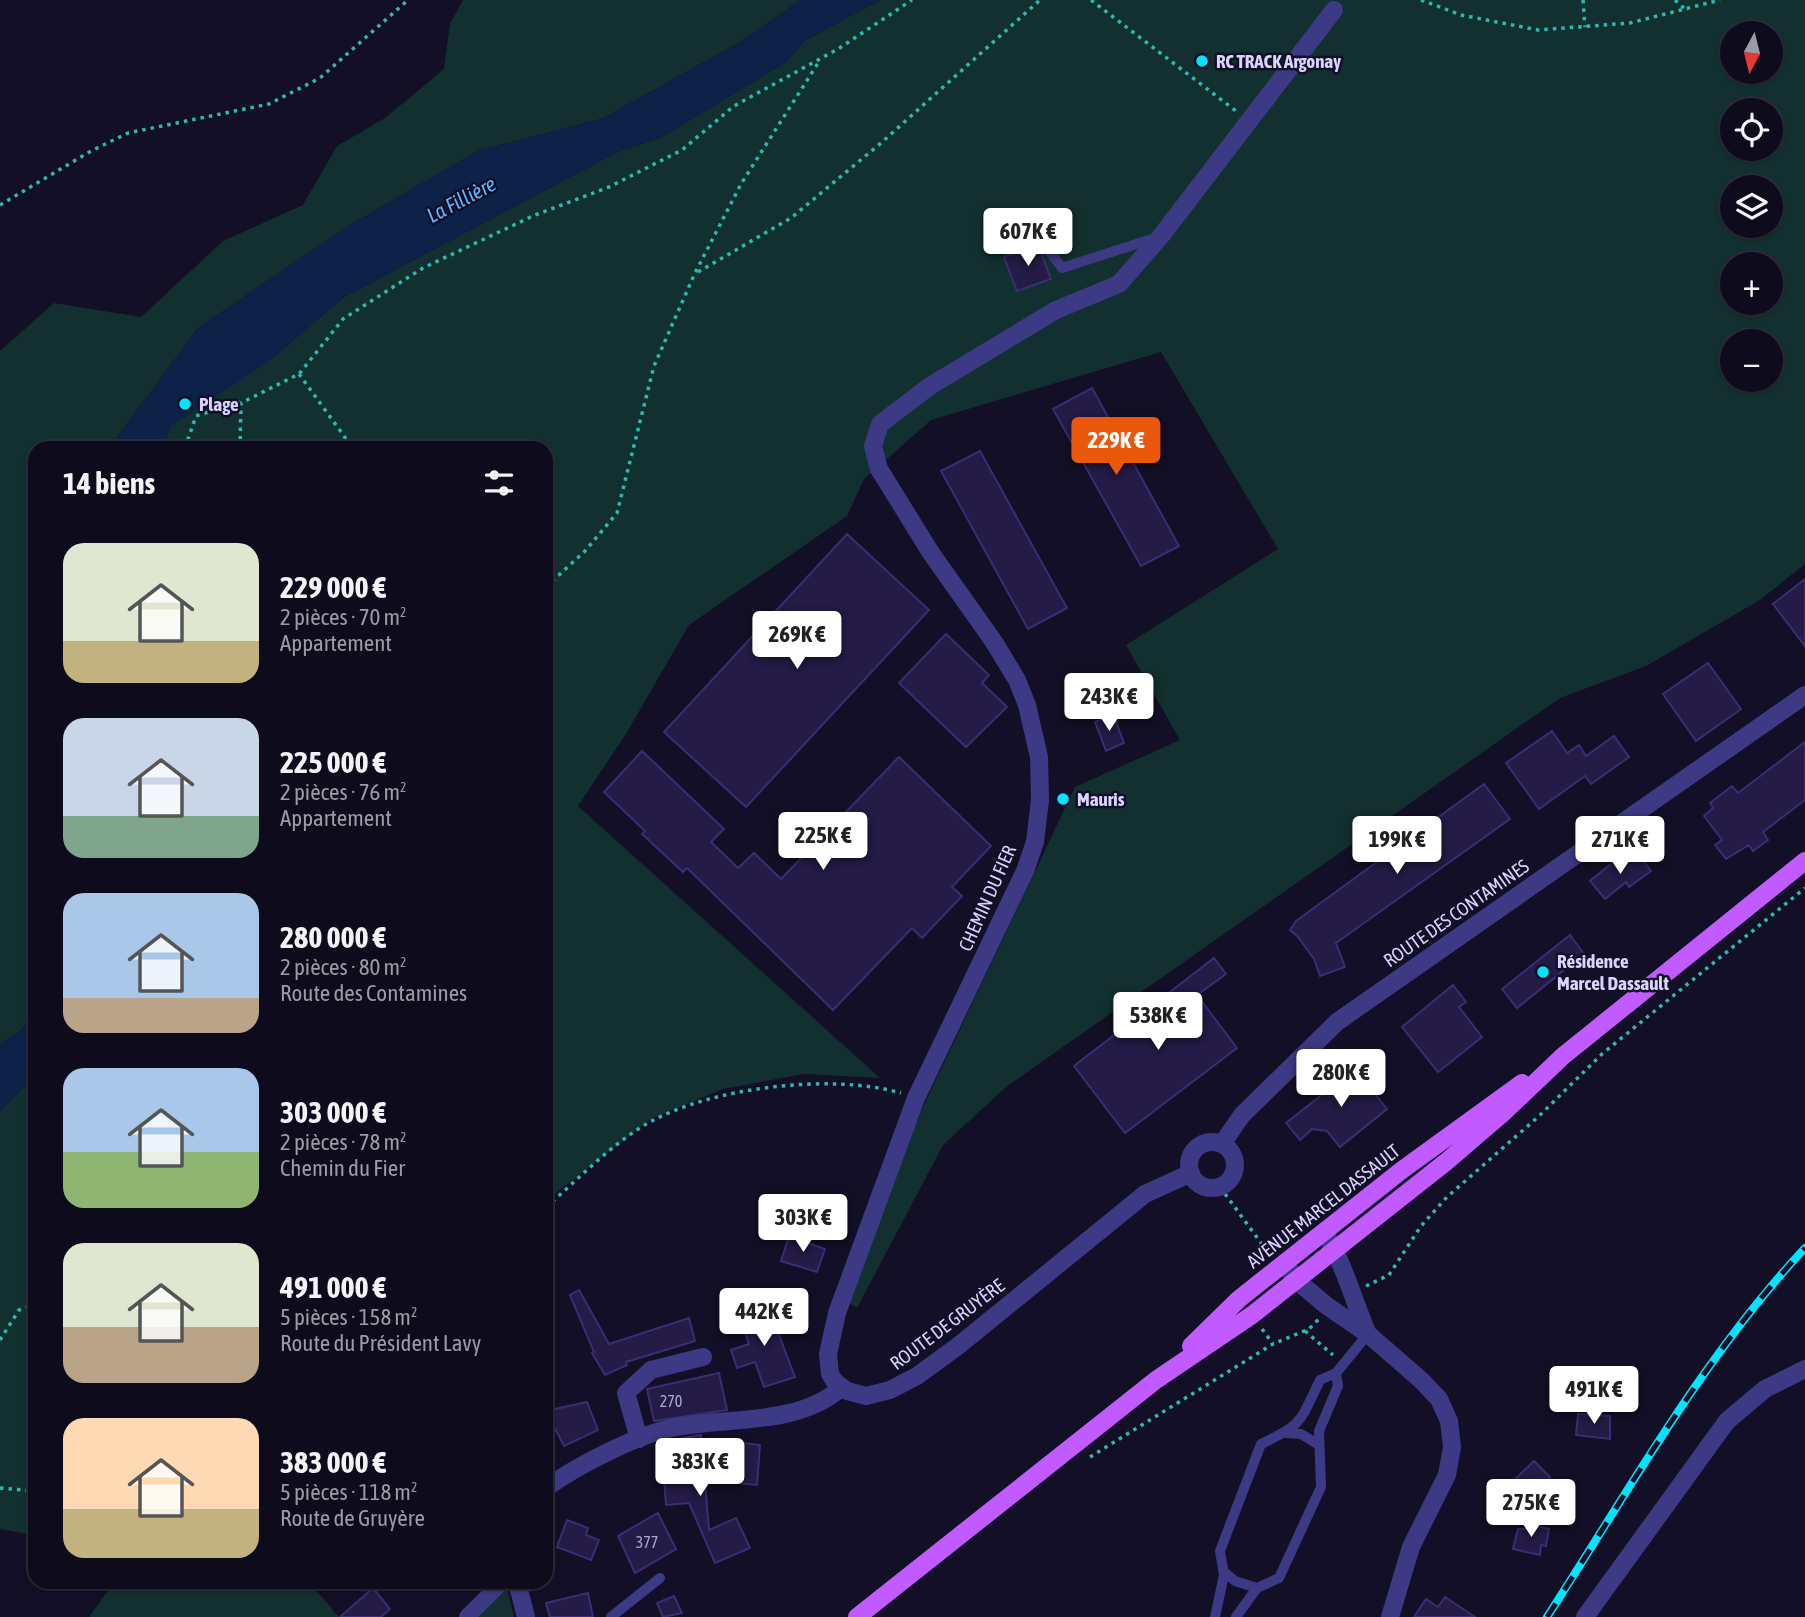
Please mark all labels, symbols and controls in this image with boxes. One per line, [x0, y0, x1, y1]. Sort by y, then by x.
north arrow [1720, 21, 1783, 84]
map controls [1720, 21, 1783, 392]
place label: RC TRACK Argonay [1216, 50, 1341, 72]
marker: RC TRACK Argonay [1194, 53, 1210, 69]
button: locate [1720, 98, 1783, 161]
water label: La Fillière [422, 171, 500, 227]
button: layers [1720, 175, 1783, 238]
pin: 607K € [971, 208, 1085, 268]
text: 607K € [999, 218, 1057, 244]
button: + [1720, 252, 1783, 315]
button: − [1720, 329, 1783, 392]
place label: Plage [199, 393, 239, 415]
marker: Plage [177, 396, 193, 412]
pin: 229K € [1059, 418, 1173, 477]
text: 229K € [1087, 427, 1145, 453]
icon: filters [480, 464, 518, 502]
text: 14 biens [63, 466, 155, 500]
text: 229 000 € [280, 570, 386, 604]
icon: home [119, 571, 203, 655]
text: 2 pièces · 70 m² [280, 604, 407, 630]
pin: 269K € [740, 612, 854, 671]
text: 269K € [768, 621, 826, 647]
text: Appartement [280, 630, 392, 656]
pin: 243K € [1052, 674, 1166, 733]
text: 243K € [1080, 683, 1138, 709]
text: 225 000 € [280, 745, 386, 779]
icon: home [119, 746, 203, 830]
text: 2 pièces · 76 m² [280, 779, 407, 805]
place label: Mauris [1077, 788, 1125, 810]
marker: Mauris [1055, 791, 1071, 807]
text: Appartement [280, 805, 392, 831]
pin: 225K € [766, 812, 880, 872]
pin: 199K € [1340, 816, 1454, 876]
pin: 271K € [1563, 816, 1677, 876]
text: 225K € [794, 822, 852, 848]
text: 199K € [1368, 826, 1426, 852]
text: 271K € [1591, 826, 1649, 852]
street label: CHEMIN DU FIER [954, 841, 1020, 954]
street label: ROUTE DES CONTAMINES [1379, 855, 1533, 971]
text: 280 000 € [280, 920, 386, 954]
icon: home [119, 921, 203, 1005]
place label: Résidence Marcel Dassault [1557, 950, 1669, 994]
text: 2 pièces · 80 m² [280, 954, 407, 980]
marker: Résidence Marcel Dassault [1535, 964, 1551, 980]
text: Route des Contamines [280, 980, 467, 1006]
pin: 538K € [1101, 992, 1215, 1052]
text: 538K € [1129, 1002, 1187, 1028]
pin: 280K € [1284, 1050, 1398, 1109]
text: 280K € [1312, 1059, 1370, 1085]
text: 303 000 € [280, 1095, 386, 1129]
icon: home [119, 1096, 203, 1180]
text: 2 pièces · 78 m² [280, 1129, 407, 1155]
street label: AVENUE MARCEL DASSAULT [1242, 1139, 1404, 1272]
text: Chemin du Fier [280, 1155, 405, 1181]
pin: 303K € [746, 1194, 860, 1254]
text: 303K € [774, 1204, 832, 1230]
text: 491 000 € [280, 1270, 386, 1304]
icon: home [119, 1271, 203, 1355]
street label: ROUTE DE GRUYÈRE [886, 1274, 1008, 1374]
pin: 442K € [707, 1288, 821, 1348]
text: 442K € [735, 1298, 793, 1324]
text: 5 pièces · 158 m² [280, 1304, 417, 1330]
text: Route du Président Lavy [280, 1330, 481, 1356]
pin: 491K € [1537, 1366, 1651, 1426]
text: 491K € [1565, 1376, 1623, 1402]
house number: 270 [660, 1392, 682, 1410]
pin: 383K € [643, 1438, 757, 1498]
text: 383 000 € [280, 1445, 386, 1479]
icon: home [119, 1446, 203, 1530]
text: 383K € [671, 1448, 729, 1474]
text: 5 pièces · 118 m² [280, 1479, 417, 1505]
pin: 275K € [1474, 1480, 1588, 1539]
text: 275K € [1502, 1489, 1560, 1515]
text: Route de Gruyère [280, 1505, 425, 1531]
house number: 377 [636, 1533, 658, 1551]

